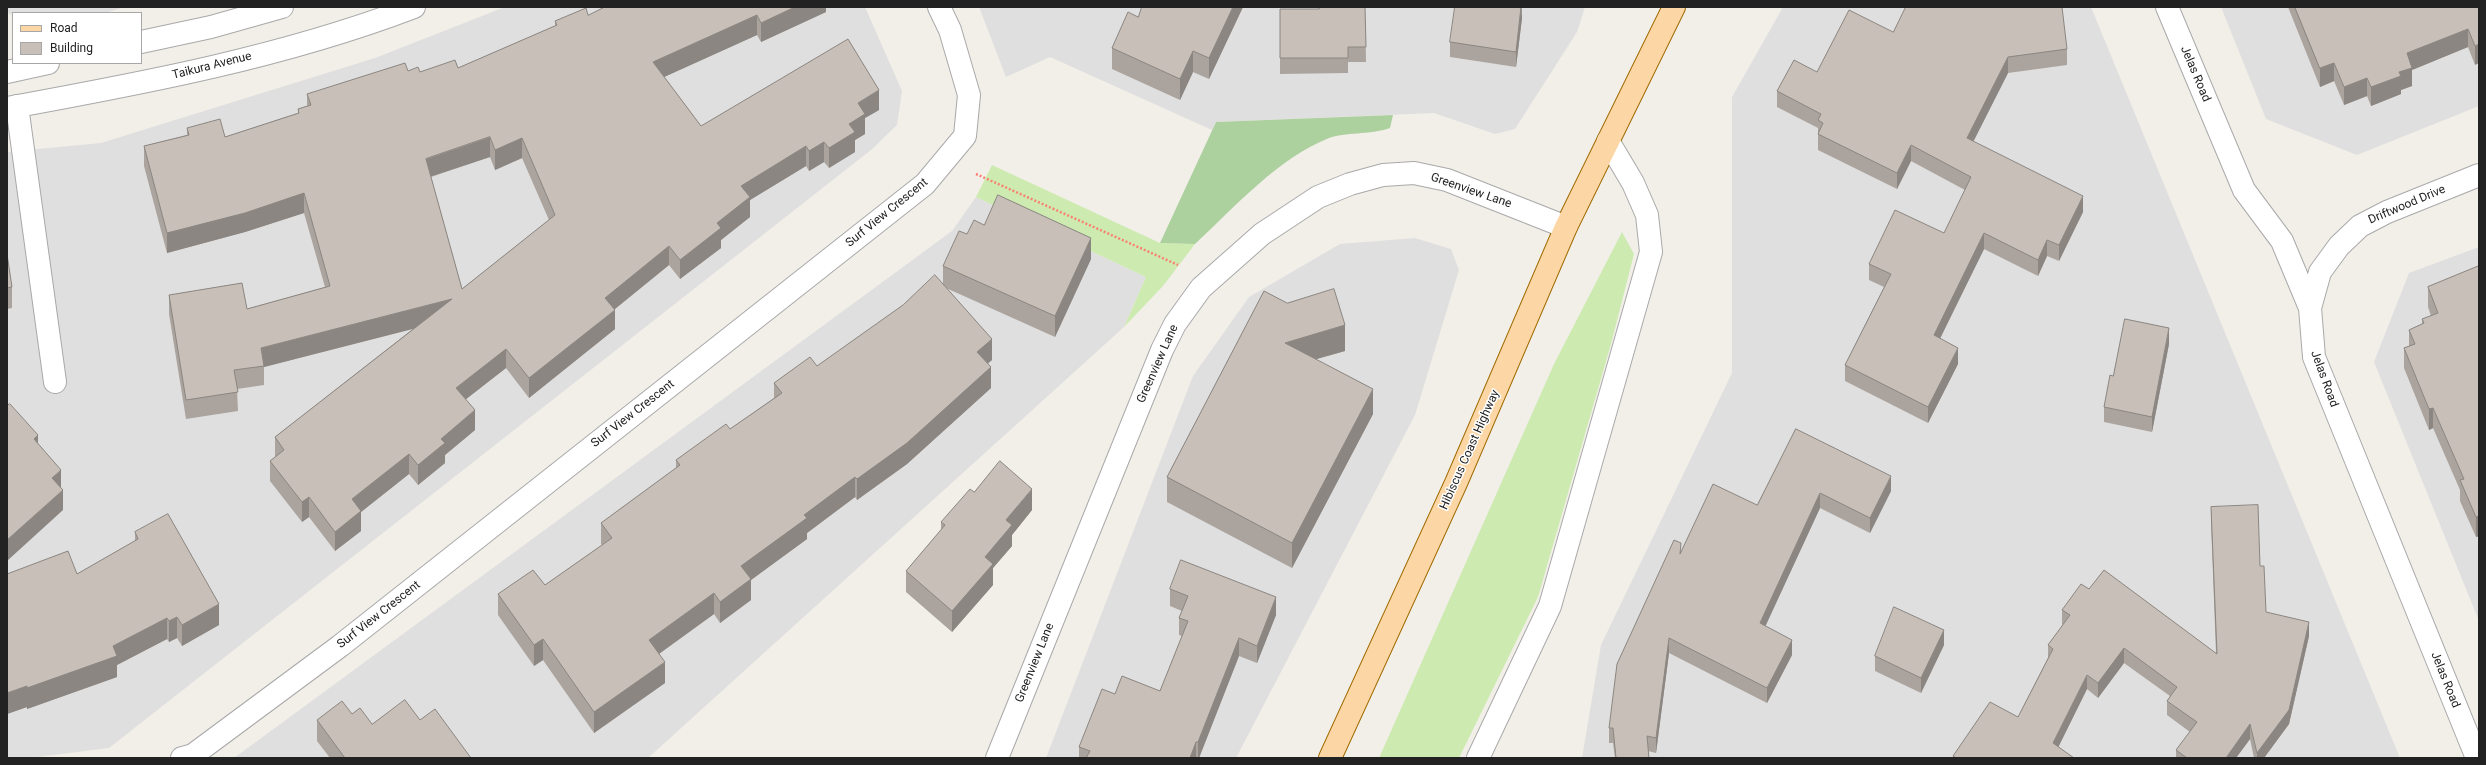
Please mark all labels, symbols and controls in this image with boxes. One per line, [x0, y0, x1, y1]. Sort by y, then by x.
legend [12, 12, 142, 64]
text: Road [50, 21, 78, 35]
text: Building [50, 41, 93, 55]
street label: Jelas Road [2177, 44, 2213, 104]
street label: Taikura Avenue [171, 49, 253, 83]
street label: Greenview Lane [1429, 170, 1513, 212]
street label: Surf View Crescent [843, 175, 931, 251]
street label: Driftwood Drive [2366, 182, 2448, 228]
street label: Greenview Lane [1134, 322, 1182, 406]
street label: Jelas Road [2307, 349, 2341, 409]
street label: Surf View Crescent [589, 377, 677, 451]
street label: Hibiscus Coast Highway [1437, 388, 1503, 512]
street label: Surf View Crescent [335, 578, 423, 652]
street label: Greenview Lane [1012, 621, 1058, 705]
street label: Jelas Road [2427, 650, 2463, 710]

